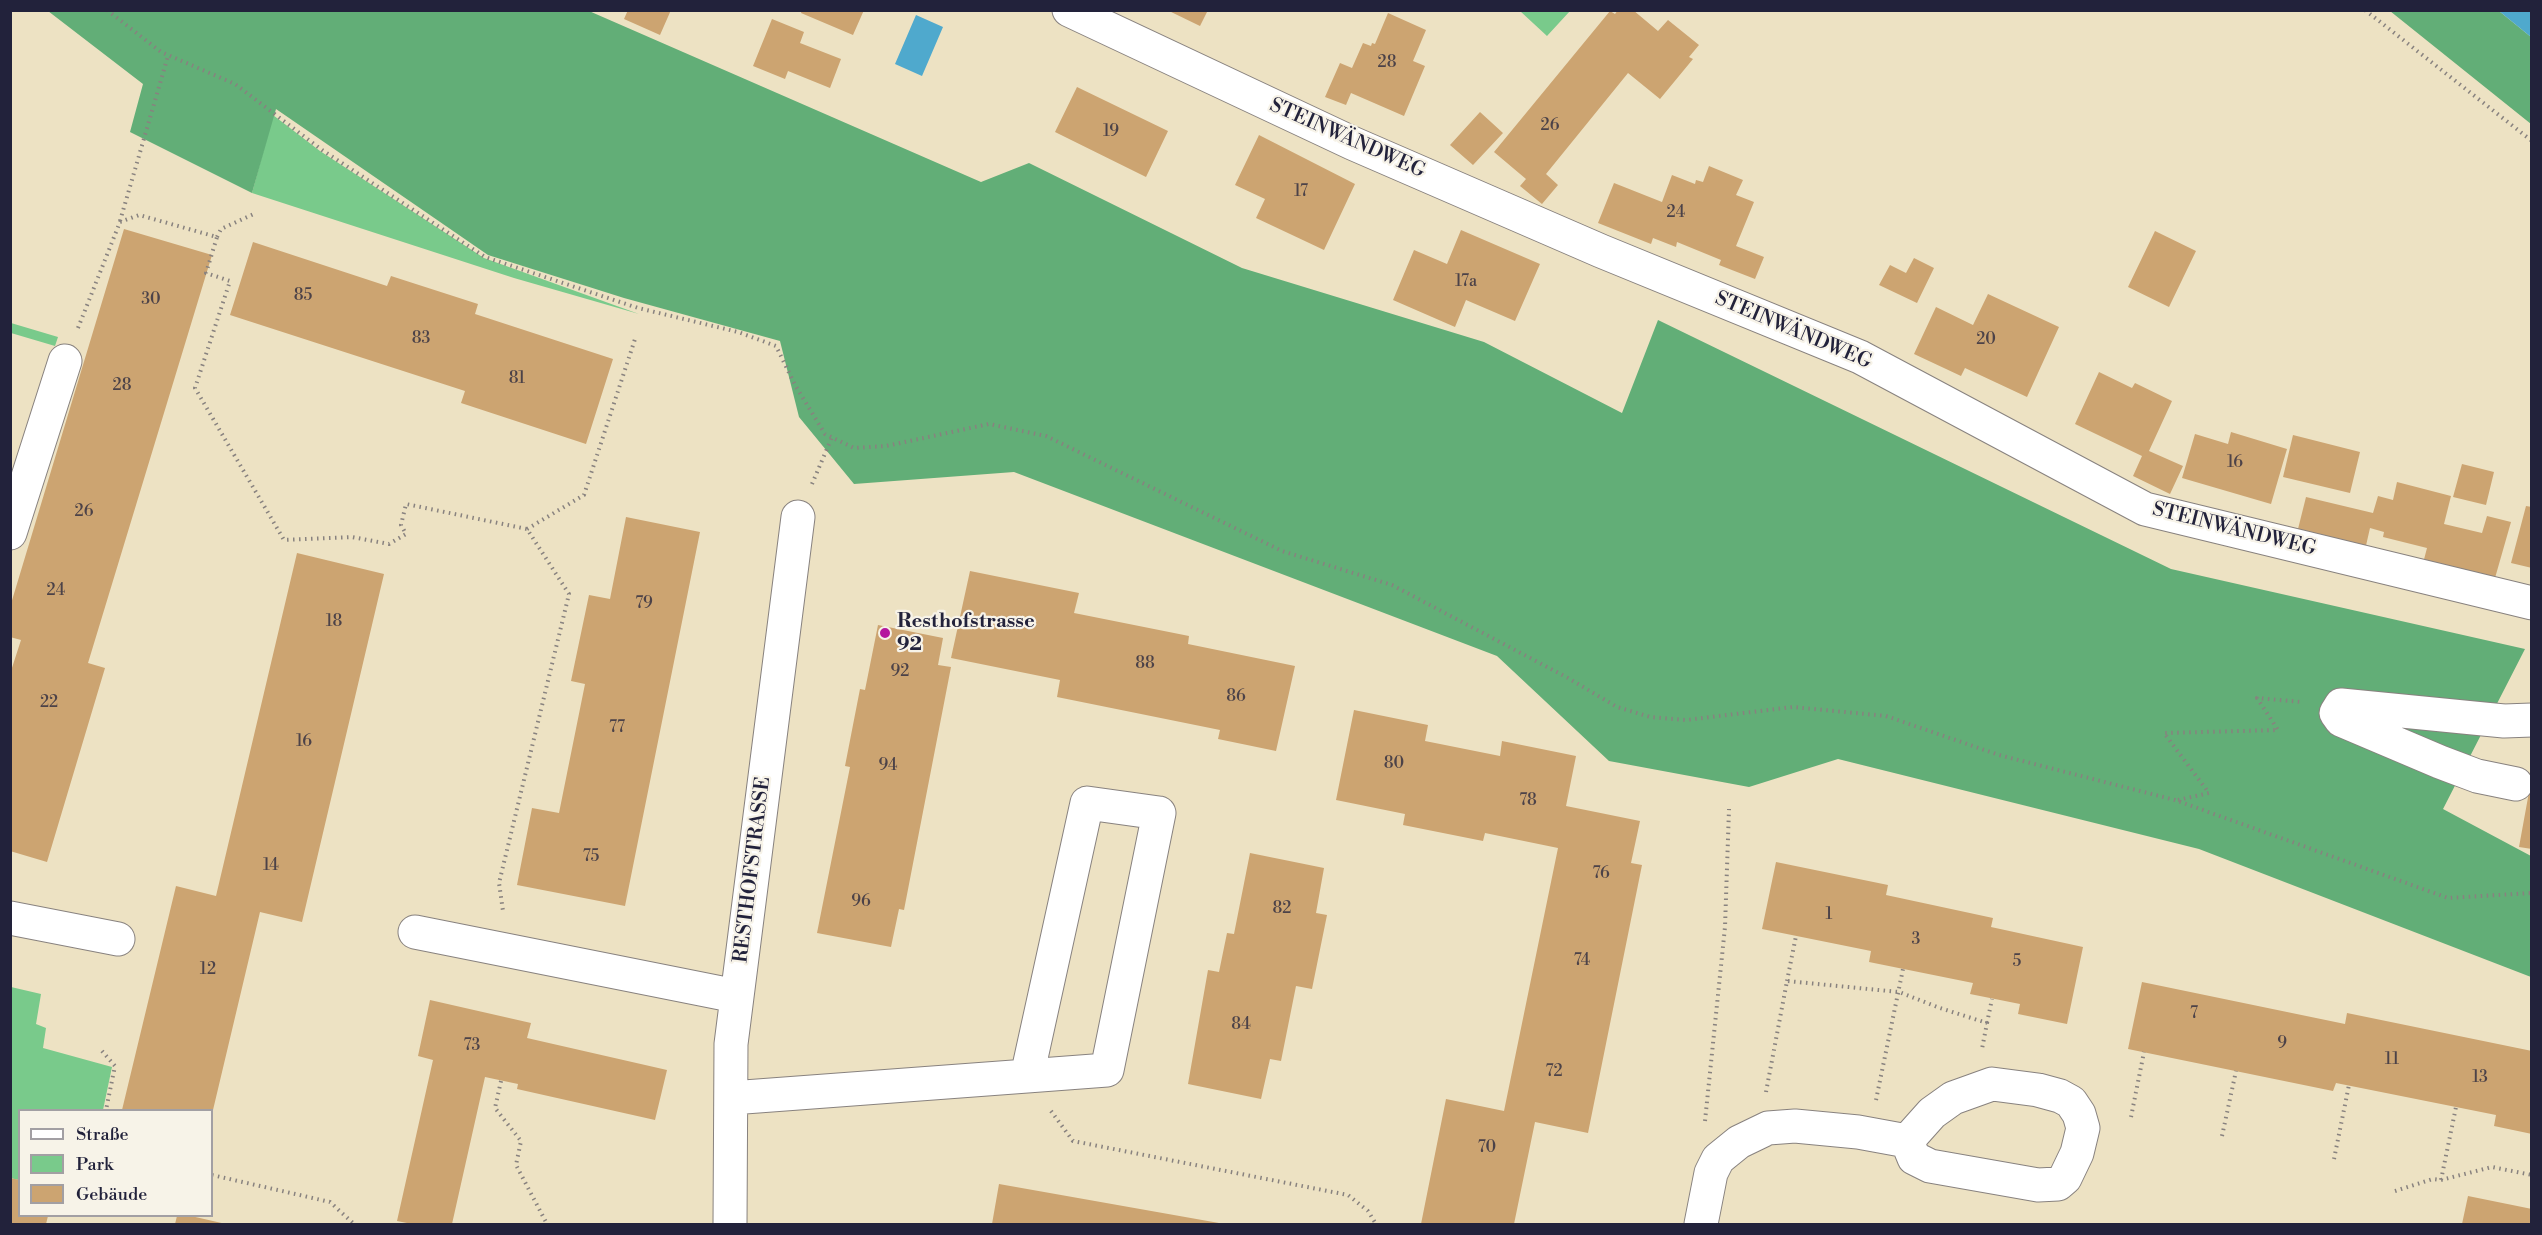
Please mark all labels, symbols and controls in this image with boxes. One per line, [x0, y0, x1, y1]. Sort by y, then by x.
house number: 28 [1378, 53, 1396, 73]
street label: STEINWÄNDWEG [1265, 94, 1429, 184]
house number: 26 [1541, 116, 1559, 136]
house number: 19 [1103, 122, 1119, 142]
house number: 17 [1294, 182, 1308, 202]
house number: 24 [1667, 203, 1685, 223]
house number: 17a [1455, 272, 1477, 292]
house number: 85 [294, 286, 312, 306]
street label: STEINWÄNDWEG [1711, 287, 1875, 375]
house number: 30 [141, 290, 161, 310]
house number: 83 [412, 329, 430, 349]
house number: 20 [1976, 330, 1996, 350]
house number: 81 [509, 369, 525, 389]
house number: 28 [113, 376, 131, 396]
house number: 16 [2227, 453, 2243, 473]
street label: STEINWÄNDWEG [2150, 498, 2318, 562]
house number: 26 [75, 502, 93, 522]
house number: 24 [47, 581, 65, 601]
house number: 79 [635, 594, 653, 614]
place label: Resthofstrasse 92 [897, 610, 1035, 657]
house number: 18 [326, 612, 342, 632]
marker: Resthofstrasse 92 [878, 626, 892, 640]
house number: 88 [1135, 654, 1155, 674]
house number: 92 [891, 662, 909, 682]
house number: 86 [1226, 687, 1246, 707]
house number: 22 [40, 693, 58, 713]
house number: 77 [609, 718, 625, 738]
house number: 16 [296, 732, 312, 752]
house number: 80 [1384, 754, 1404, 774]
house number: 94 [878, 756, 898, 776]
street label: RESTHOFSTRASSE [730, 776, 776, 964]
house number: 78 [1519, 791, 1537, 811]
house number: 75 [583, 847, 599, 867]
house number: 14 [263, 856, 279, 876]
house number: 76 [1592, 864, 1610, 884]
house number: 96 [851, 892, 871, 912]
house number: 82 [1273, 899, 1291, 919]
house number: 1 [1826, 905, 1832, 925]
house number: 3 [1912, 930, 1920, 950]
house number: 74 [1574, 951, 1590, 971]
house number: 5 [2013, 952, 2021, 972]
house number: 12 [200, 960, 216, 980]
house number: 7 [2190, 1004, 2198, 1024]
house number: 84 [1231, 1015, 1251, 1035]
house number: 9 [2277, 1034, 2287, 1054]
house number: 73 [464, 1036, 480, 1056]
house number: 11 [2385, 1050, 2399, 1070]
house number: 72 [1546, 1062, 1562, 1082]
house number: 13 [2472, 1068, 2488, 1088]
legend [18, 1109, 213, 1217]
text: Straße [76, 1123, 129, 1146]
house number: 70 [1478, 1138, 1496, 1158]
text: Park [76, 1153, 113, 1176]
text: Gebäude [76, 1183, 147, 1206]

